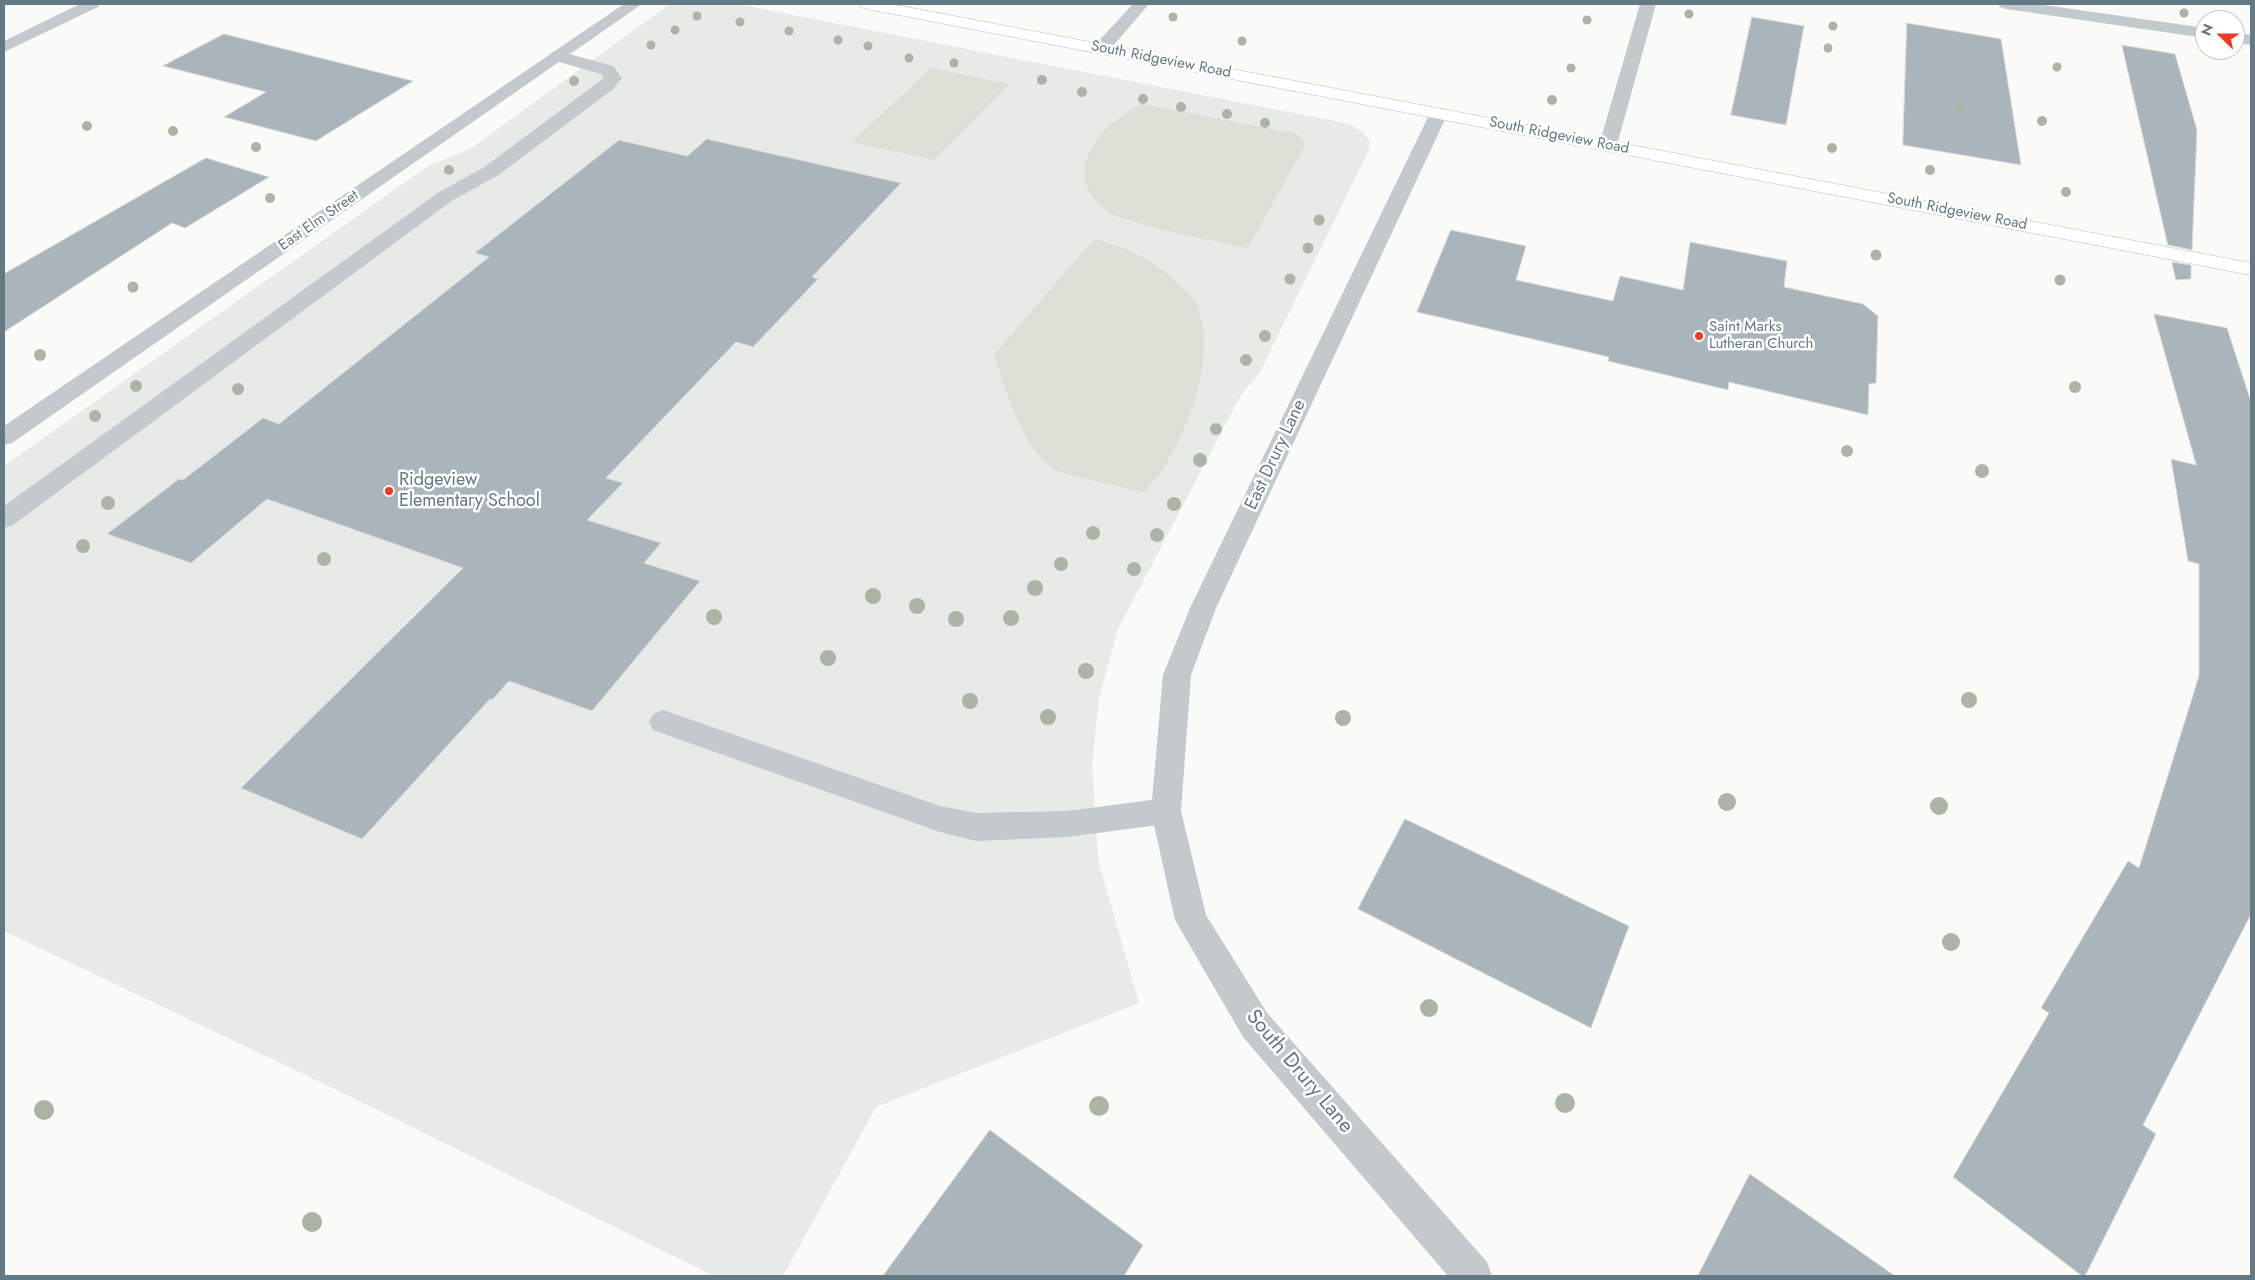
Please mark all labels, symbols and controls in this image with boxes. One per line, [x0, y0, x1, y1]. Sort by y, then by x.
north arrow [2195, 10, 2245, 60]
text: N [2196, 21, 2218, 39]
street label: South Ridgeview Road [1089, 38, 1233, 82]
street label: South Ridgeview Road [1487, 114, 1631, 158]
street label: East Elm Street [276, 187, 362, 255]
street label: South Ridgeview Road [1885, 190, 2029, 234]
place label: Saint Marks Lutheran Church [1709, 318, 1813, 353]
marker: Saint Marks Lutheran Church [1693, 330, 1705, 342]
street label: East Drury Lane [1241, 397, 1311, 513]
place label: Ridgeview Elementary School [399, 470, 540, 512]
marker: Ridgeview Elementary School [383, 485, 395, 497]
street label: South Drury Lane [1240, 1005, 1358, 1139]

